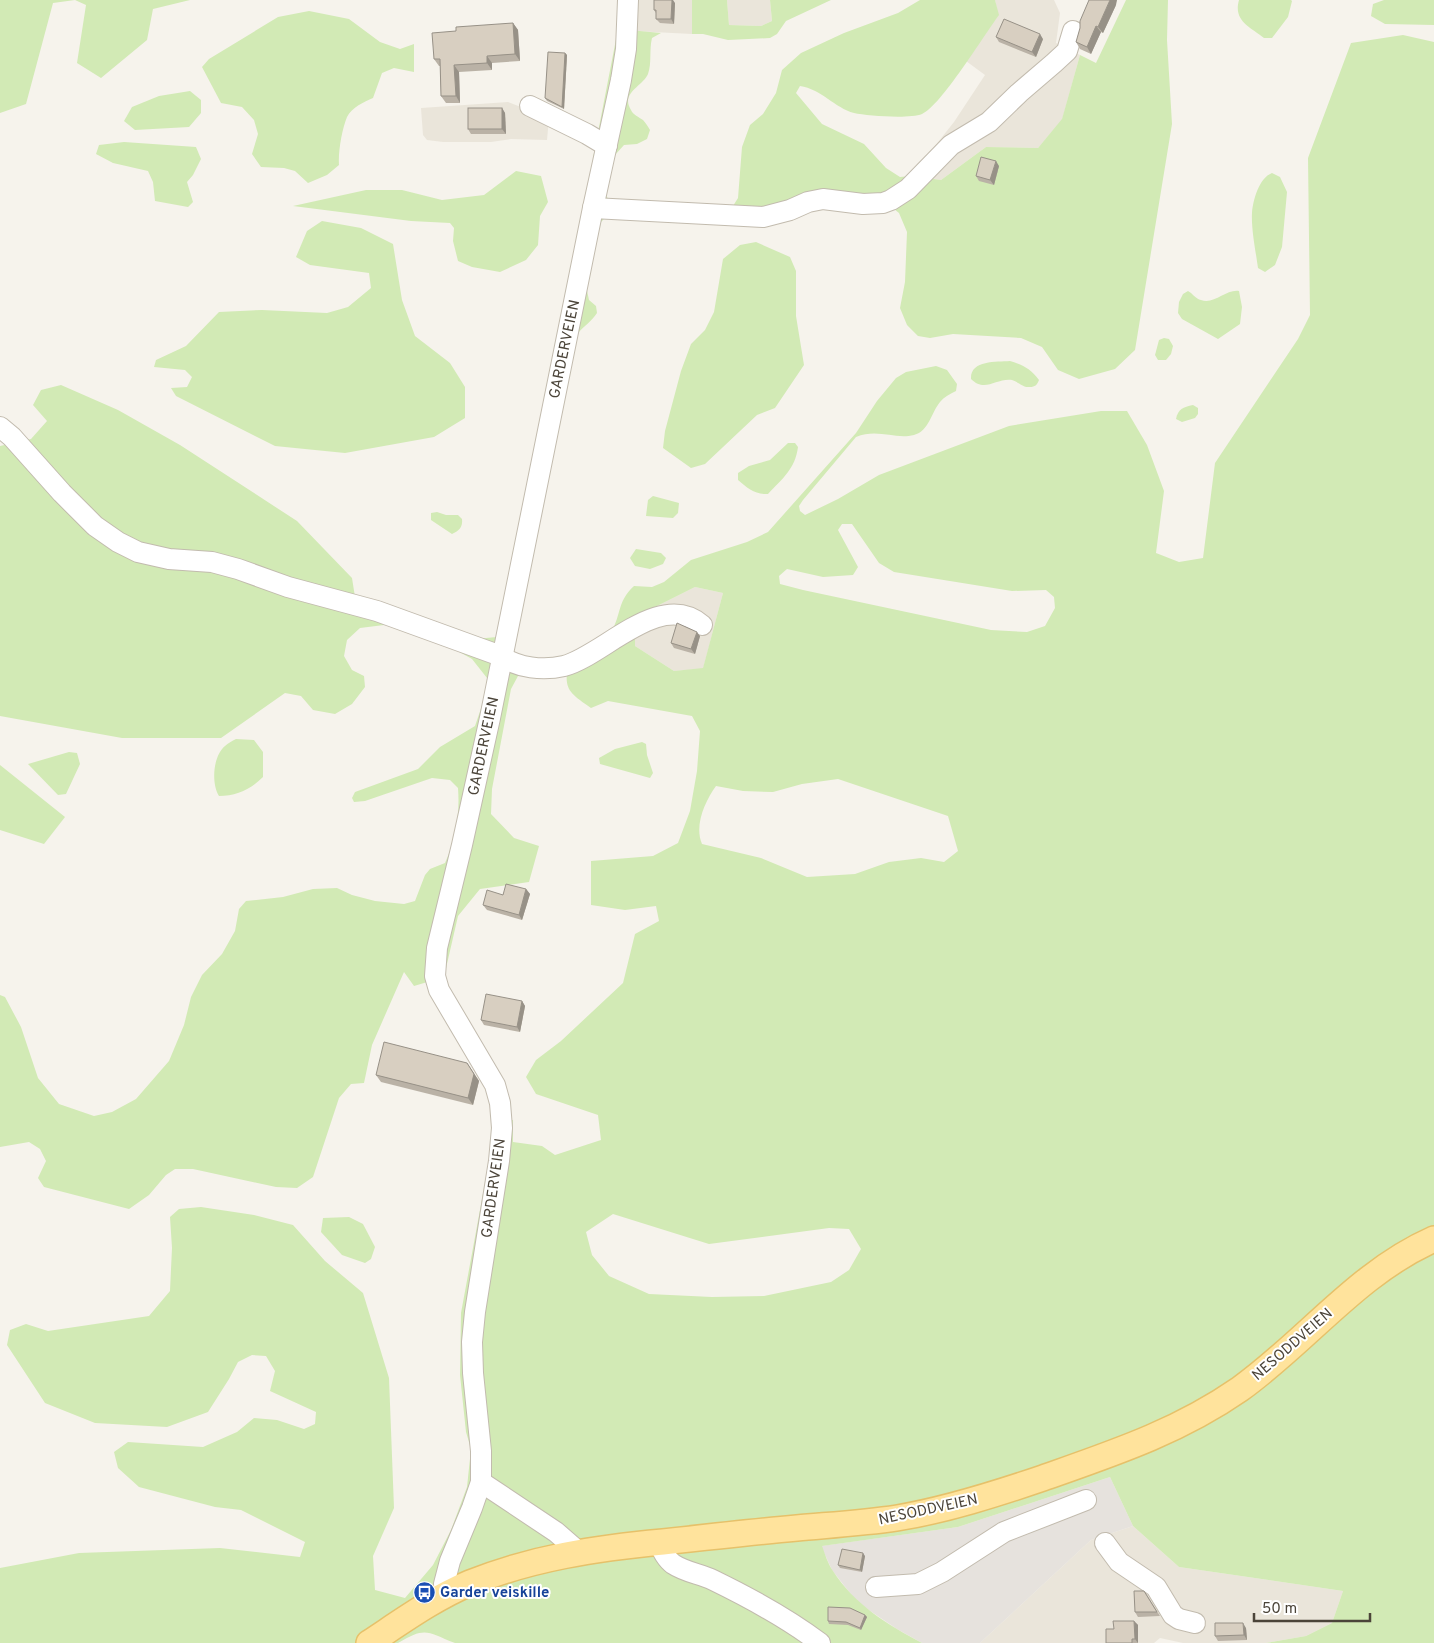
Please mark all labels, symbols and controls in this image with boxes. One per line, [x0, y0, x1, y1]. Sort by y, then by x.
street label: GARDERVEIEN [546, 298, 585, 400]
street label: GARDERVEIEN [465, 695, 504, 797]
street label: GARDERVEIEN [478, 1137, 511, 1239]
street label: NESODDVEIEN [1249, 1305, 1337, 1385]
street label: NESODDVEIEN [877, 1491, 980, 1530]
bus stop icon: Garder veiskille [412, 1580, 436, 1604]
place label: Garder veiskille [440, 1584, 549, 1603]
scale bar [1254, 1590, 1370, 1622]
text: 50 m [1262, 1600, 1297, 1619]

